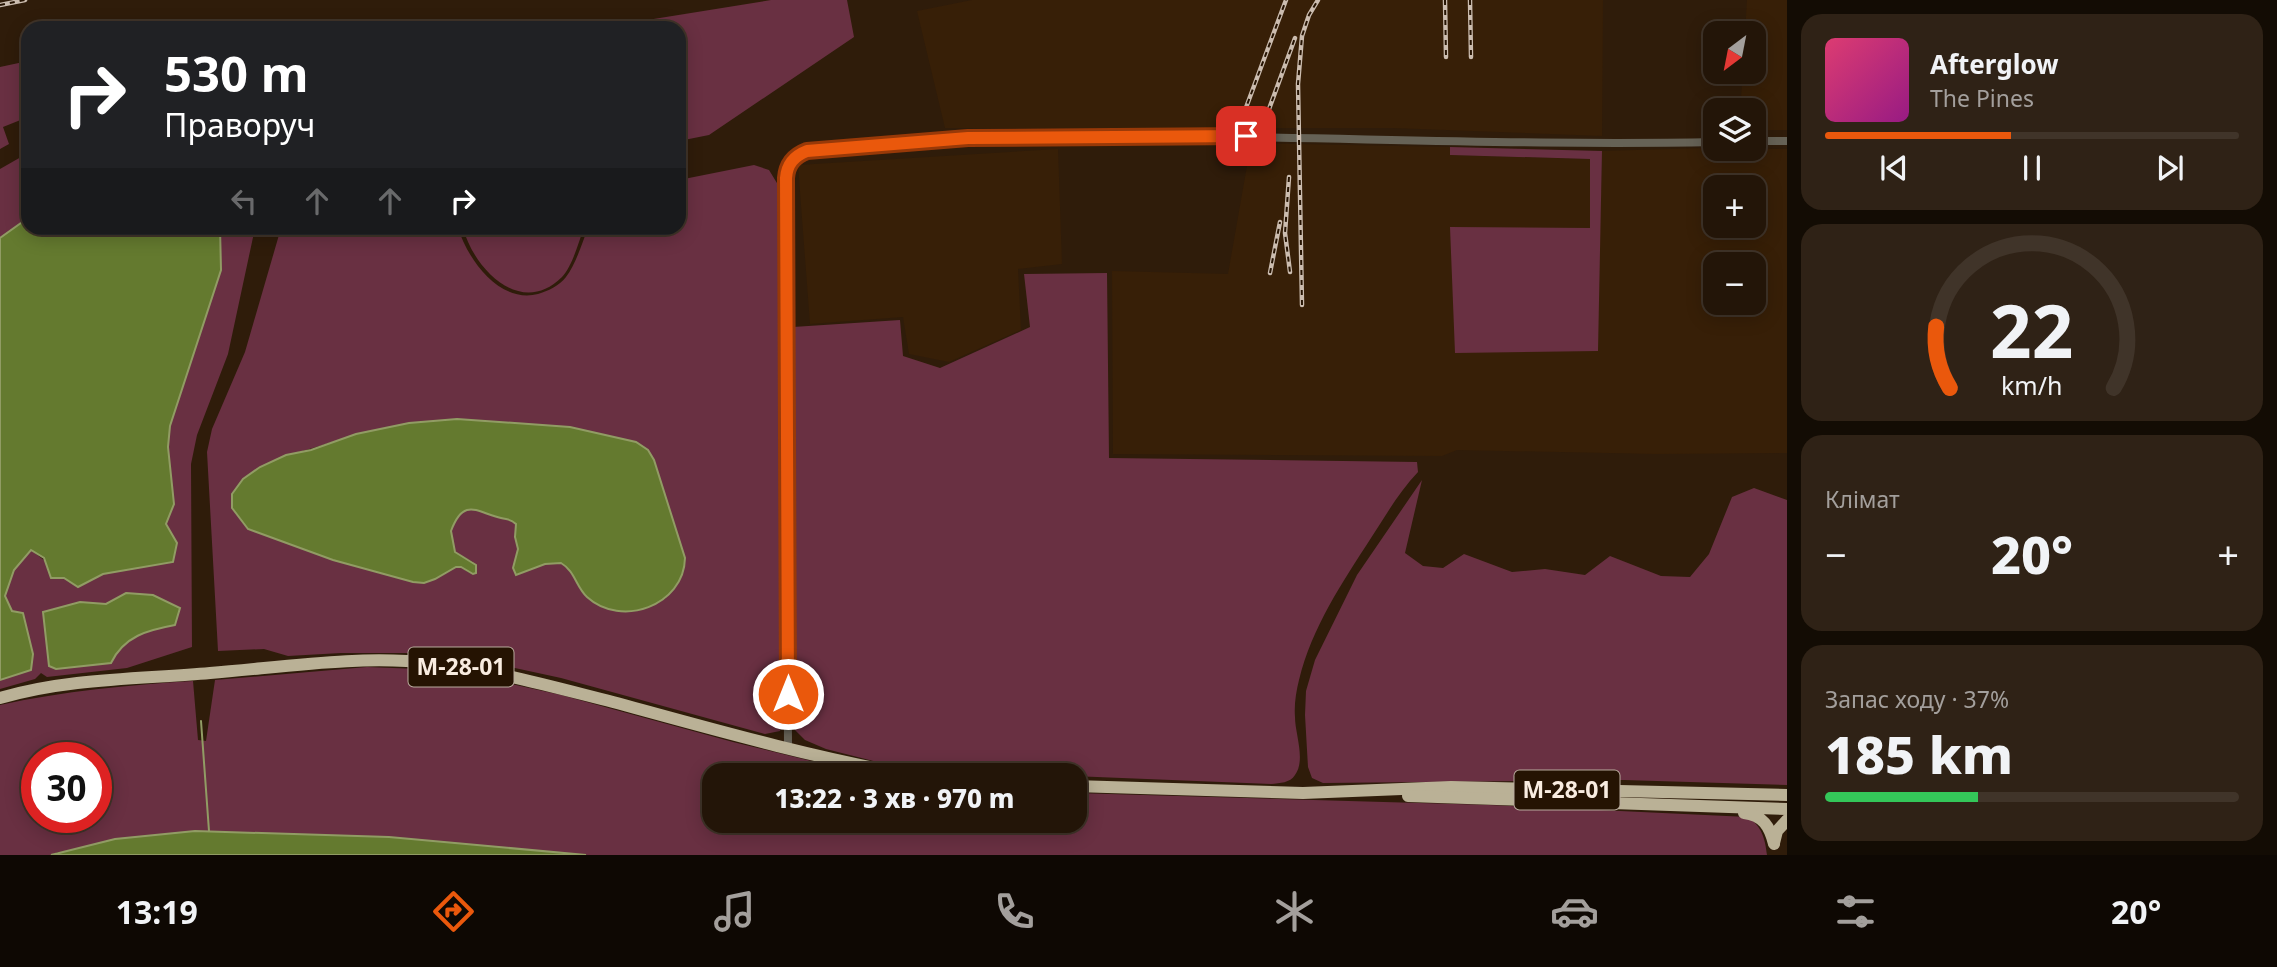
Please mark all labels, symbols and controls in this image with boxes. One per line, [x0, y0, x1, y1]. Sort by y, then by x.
north arrow [1703, 21, 1766, 84]
map controls [1703, 21, 1766, 315]
text: 530 m [164, 40, 309, 106]
text: Afterglow [1930, 46, 2058, 82]
icon: right [49, 49, 140, 140]
text: The Pines [1930, 82, 2034, 114]
button: layers [1703, 98, 1766, 161]
text: Праворуч [164, 103, 315, 146]
pin [1216, 106, 1276, 166]
icon: arrive [1227, 117, 1265, 155]
icon: previous [1875, 149, 1913, 187]
icon: pause [2013, 149, 2051, 187]
icon: next [2151, 149, 2189, 187]
button: + [1703, 175, 1766, 238]
icon: left [225, 182, 263, 220]
icon: ahead [298, 182, 336, 220]
icon: ahead [371, 182, 409, 220]
icon: right [444, 182, 482, 220]
button: − [1703, 252, 1766, 315]
text: 22 [1990, 281, 2074, 380]
text: km/h [2001, 368, 2063, 402]
text: Клімат [1825, 483, 1900, 515]
text: 20° [1991, 518, 2073, 589]
text: − [1825, 528, 1847, 580]
text: + [2217, 528, 2239, 580]
road number: М-28-01 [408, 648, 514, 687]
position arrow [751, 657, 825, 731]
text: Запас ходу · 37% [1825, 683, 2009, 715]
text: 185 km [1825, 718, 2013, 789]
speed limit sign: 30 [21, 742, 112, 833]
road number: М-28-01 [1514, 770, 1620, 810]
text: 13:22 · 3 хв · 970 m [775, 780, 1014, 816]
icon: directions [429, 887, 478, 936]
icon: music [710, 887, 759, 936]
icon: phone [990, 887, 1039, 936]
icon: climate [1270, 887, 1319, 936]
icon: car [1550, 887, 1599, 936]
icon: filters [1831, 887, 1880, 936]
text: 13:19 [116, 890, 198, 933]
text: 20° [2111, 890, 2161, 933]

